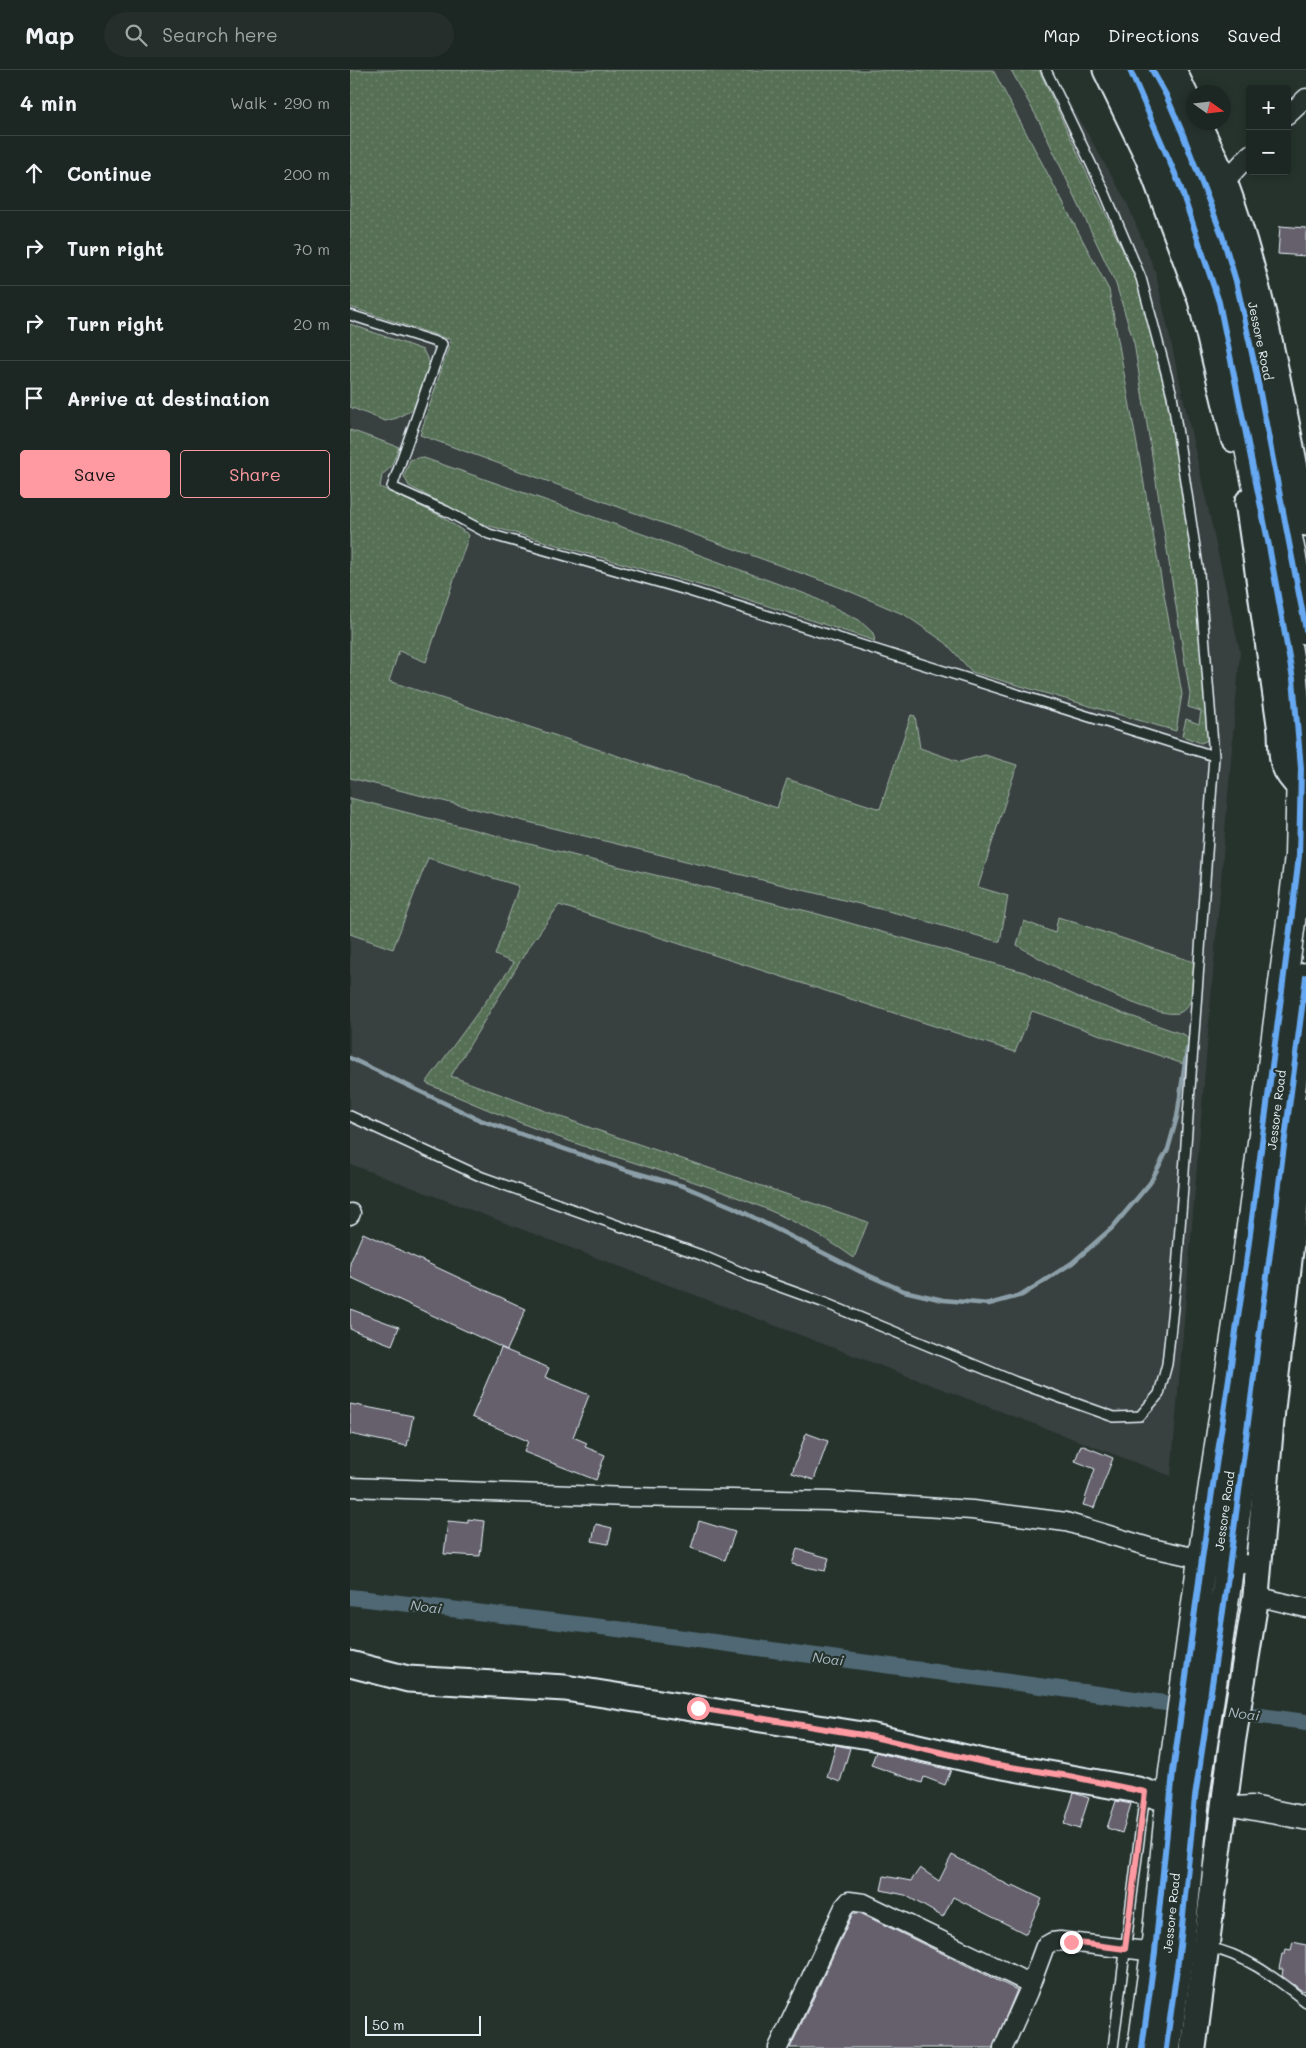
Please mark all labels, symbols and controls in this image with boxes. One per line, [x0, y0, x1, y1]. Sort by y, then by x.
search box [104, 12, 454, 57]
text: Map [25, 19, 74, 50]
icon: search [122, 21, 150, 49]
text: Search here [162, 22, 278, 47]
text: Map [1043, 23, 1080, 47]
text: Directions [1108, 23, 1200, 47]
text: Saved [1228, 23, 1281, 47]
north arrow [1186, 85, 1231, 130]
map controls [1246, 85, 1291, 175]
button: + [1246, 85, 1291, 130]
text: 4 min [20, 89, 77, 116]
text: Walk · 290 m [230, 92, 330, 113]
button: − [1246, 130, 1291, 175]
icon: ahead [20, 159, 48, 187]
text: Continue [67, 161, 152, 186]
text: 200 m [283, 163, 330, 184]
icon: right [20, 234, 48, 262]
text: Turn right [67, 236, 164, 261]
text: 70 m [293, 238, 330, 259]
street label: Jessore Road [1245, 300, 1277, 382]
icon: right [20, 309, 48, 337]
text: Turn right [67, 311, 164, 336]
text: 20 m [293, 313, 330, 334]
icon: arrive [20, 384, 48, 412]
text: Arrive at destination [67, 386, 270, 411]
button: Save [20, 450, 170, 498]
button: Share [180, 450, 330, 498]
street label: Jessore Road [1263, 1069, 1289, 1151]
street label: Jessore Road [1211, 1470, 1238, 1552]
water label: Noai [409, 1595, 444, 1618]
water label: Noai [811, 1647, 846, 1670]
route start [687, 1697, 710, 1720]
water label: Noai [1227, 1702, 1262, 1725]
street label: Jessore Road [1159, 1872, 1183, 1954]
route end [1060, 1931, 1083, 1954]
scale bar [365, 2013, 481, 2036]
text: 50 m [372, 2015, 404, 2034]

